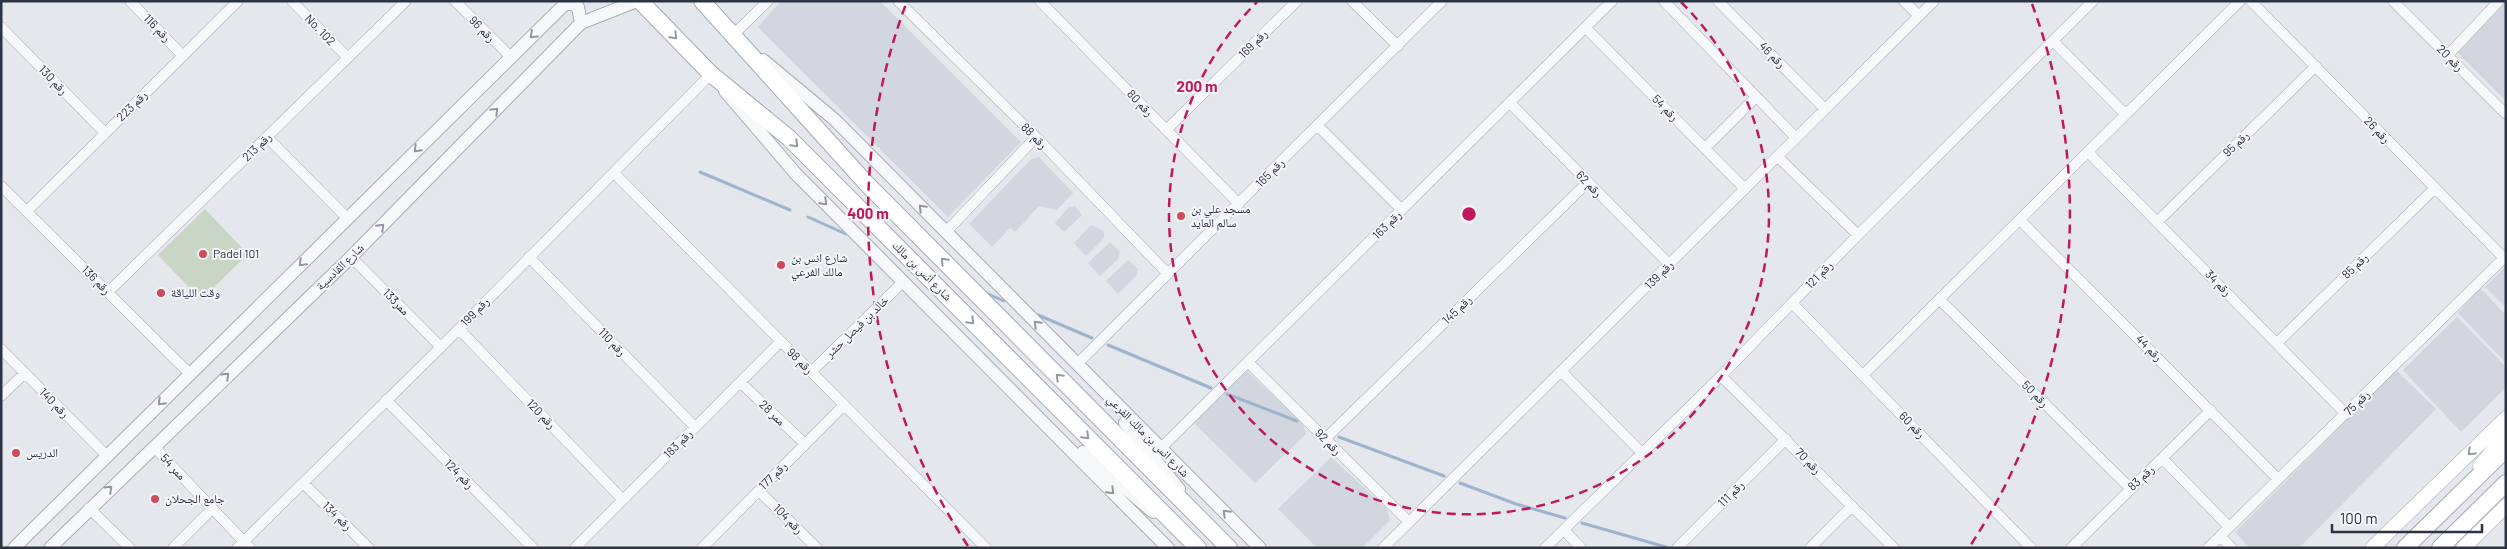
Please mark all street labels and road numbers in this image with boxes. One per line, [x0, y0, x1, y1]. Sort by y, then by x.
street label: رقم 116 [140, 11, 174, 46]
street label: No. 102 [303, 11, 339, 48]
street label: رقم 96 [465, 12, 499, 46]
street label: رقم 169 [1235, 26, 1271, 62]
street label: رقم 46 [1755, 38, 1789, 72]
street label: رقم 20 [2433, 41, 2467, 75]
street label: رقم 130 [35, 62, 71, 99]
street label: رقم 80 [1123, 86, 1157, 120]
street label: رقم 223 [113, 87, 151, 125]
street label: رقم 54 [1648, 91, 1682, 125]
street label: رقم 26 [2360, 113, 2394, 147]
street label: رقم 88 [1017, 119, 1051, 153]
street label: رقم 95 [2219, 127, 2253, 160]
street label: رقم 213 [239, 129, 275, 165]
street label: رقم 165 [1252, 155, 1288, 191]
street label: رقم 62 [1572, 167, 1606, 201]
street label: رقم 163 [1369, 207, 1405, 243]
street label: شارع أنس بن مالك [889, 238, 956, 305]
street label: شارع القادسية [313, 240, 368, 294]
street label: رقم 85 [2338, 249, 2372, 282]
street label: رقم 139 [1641, 257, 1677, 293]
street label: رقم 121 [1802, 257, 1836, 292]
street label: رقم 136 [78, 262, 114, 298]
street label: رقم 34 [2201, 266, 2235, 300]
street label: ممر133 [380, 285, 413, 318]
street label: خالد بن فيصل حشر [821, 292, 892, 362]
street label: رقم 145 [1439, 292, 1476, 328]
street label: رقم 199 [457, 294, 493, 330]
street label: رقم 110 [595, 324, 630, 360]
street label: رقم 44 [2132, 331, 2166, 365]
street label: رقم 98 [783, 344, 817, 378]
street label: رقم 50 [2018, 377, 2052, 411]
street label: رقم 140 [36, 385, 73, 422]
street label: رقم 75 [2341, 386, 2374, 419]
street label: شارع انس بن مالك الفرعي [1102, 391, 1193, 482]
street label: رقم 120 [523, 396, 559, 433]
street label: ممر 28 [757, 397, 788, 428]
street label: رقم 60 [1895, 408, 1929, 442]
street label: رقم 92 [1311, 425, 1345, 459]
street label: رقم 183 [660, 426, 696, 462]
street label: رقم 70 [1791, 444, 1825, 478]
street label: ممر 54 [158, 450, 189, 482]
street label: رقم 124 [441, 456, 478, 493]
street label: رقم 177 [755, 458, 791, 494]
street label: رقم 83 [2124, 461, 2158, 494]
street label: رقم 111 [1714, 477, 1748, 511]
street label: رقم 134 [319, 498, 356, 534]
street label: رقم 104 [770, 501, 807, 538]

